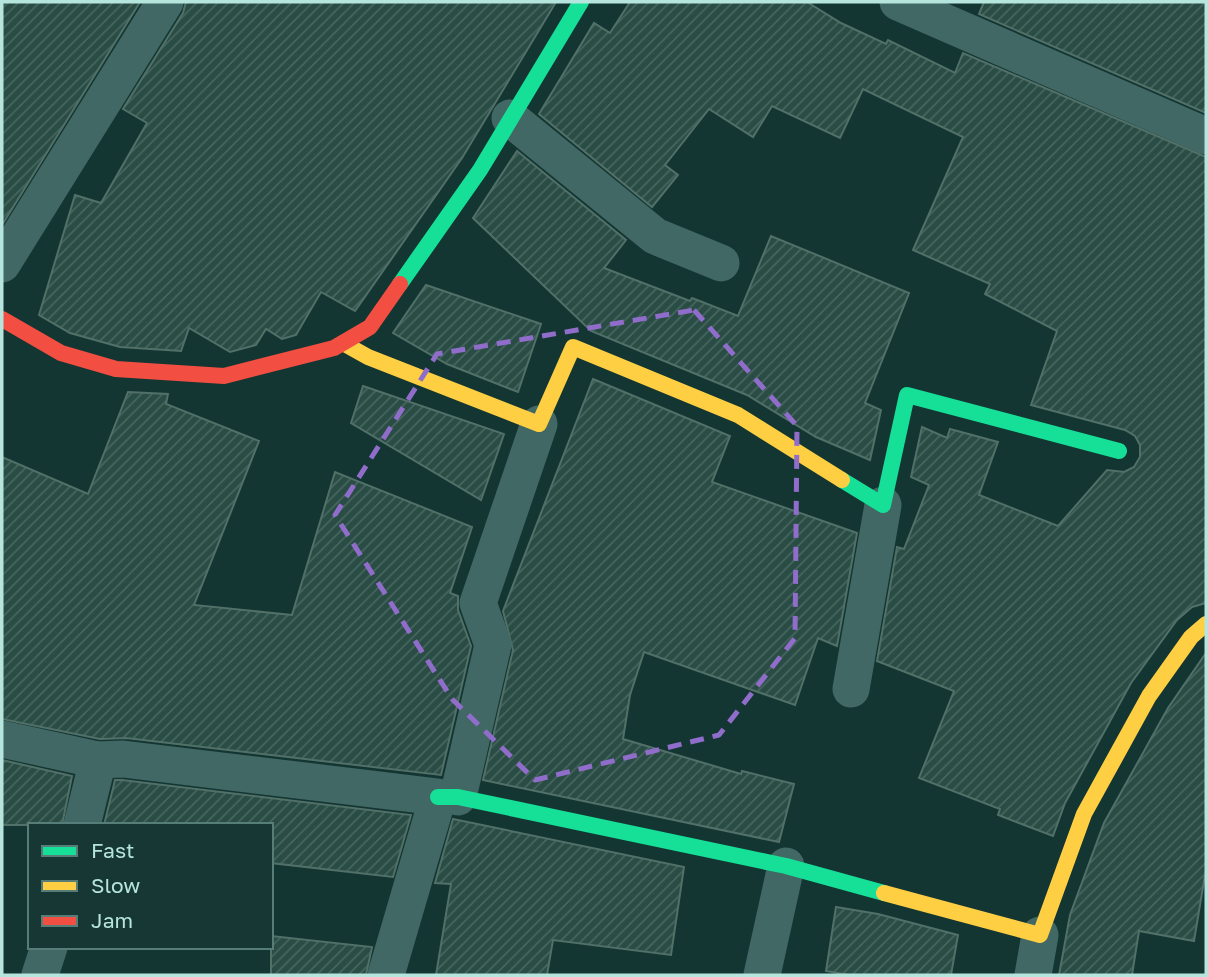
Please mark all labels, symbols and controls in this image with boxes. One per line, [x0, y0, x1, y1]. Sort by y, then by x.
legend [28, 823, 273, 949]
text: Fast [91, 837, 134, 863]
text: Slow [91, 872, 140, 898]
text: Jam [91, 907, 133, 933]

